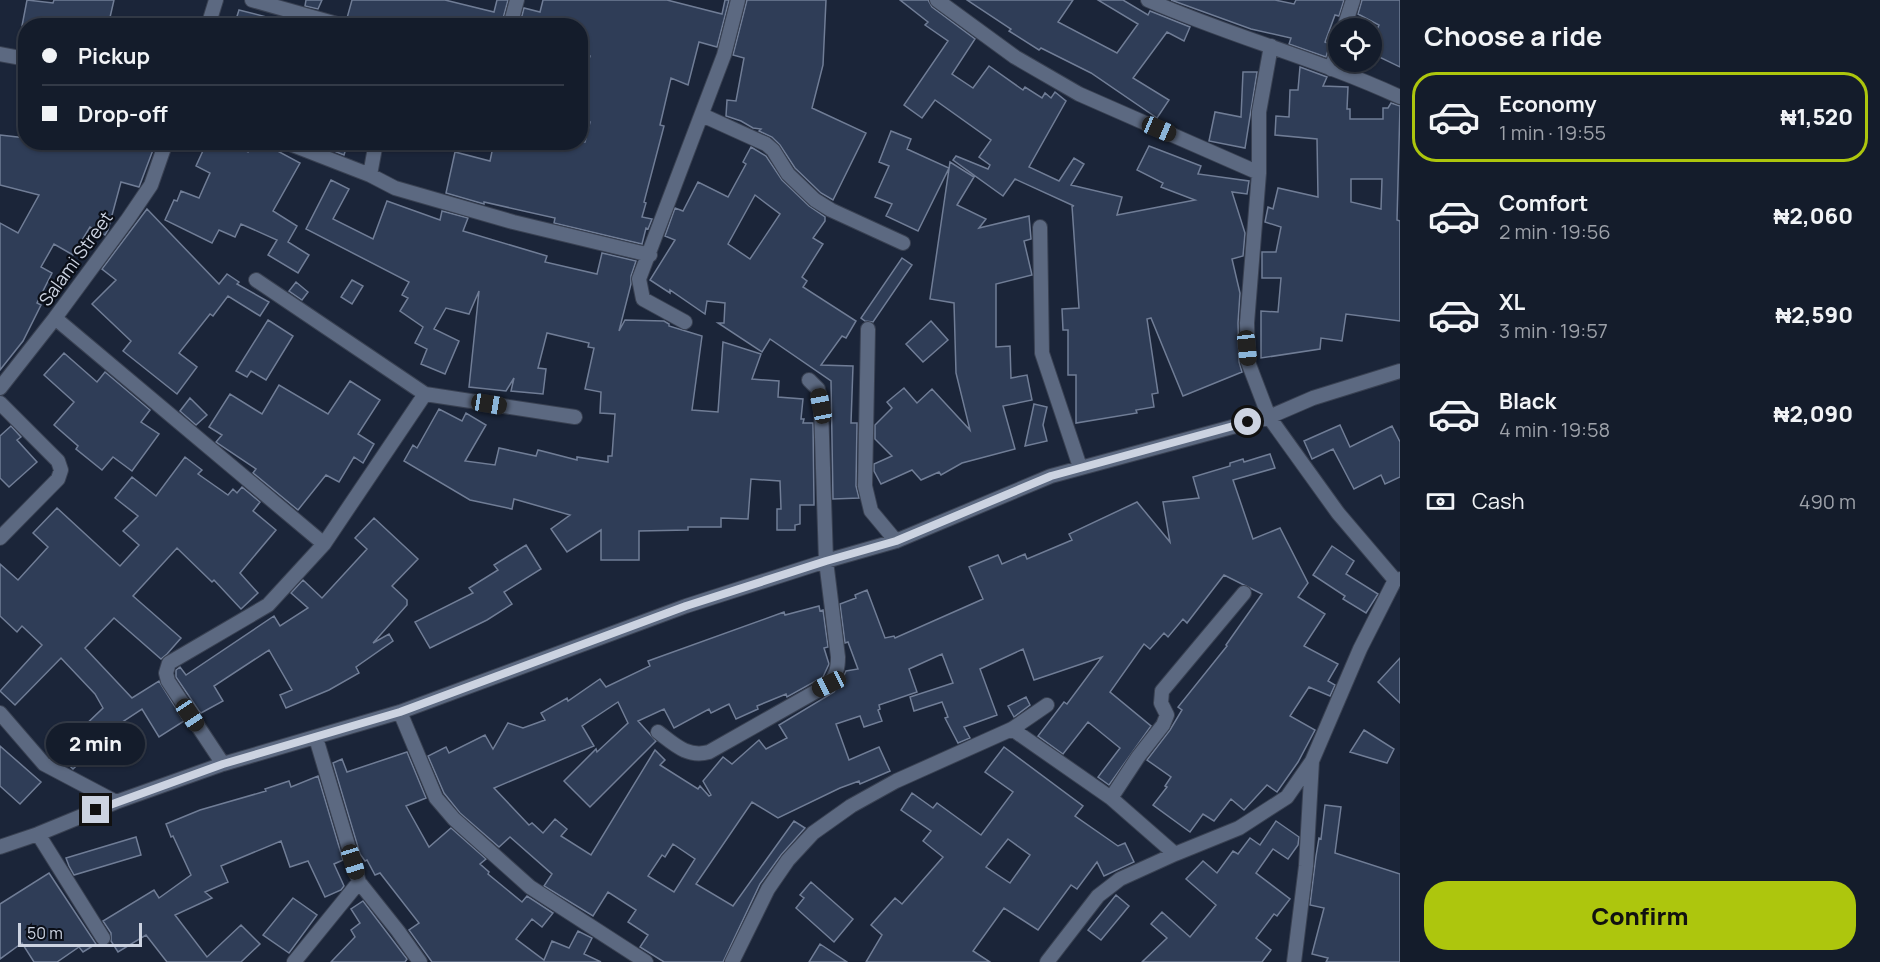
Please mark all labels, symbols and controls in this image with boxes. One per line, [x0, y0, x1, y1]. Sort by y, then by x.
text: Choose a ride [1424, 17, 1602, 54]
map controls [1328, 18, 1382, 72]
button: locate [1328, 18, 1382, 72]
text: Pickup [78, 41, 150, 71]
text: Economy [1499, 89, 1597, 119]
icon: car [1427, 90, 1481, 144]
text: Drop-off [78, 99, 168, 129]
text: ₦1,520 [1781, 102, 1853, 132]
car [1139, 114, 1179, 144]
text: 1 min · 19:55 [1499, 119, 1606, 146]
text: Comfort [1499, 188, 1588, 218]
icon: car [1427, 189, 1481, 243]
text: ₦2,060 [1774, 201, 1853, 231]
street label: Salami Street [33, 206, 118, 310]
text: 2 min · 19:56 [1499, 218, 1611, 245]
text: XL [1499, 287, 1525, 317]
icon: car [1427, 288, 1481, 342]
text: ₦2,590 [1775, 300, 1853, 330]
text: 3 min · 19:57 [1499, 317, 1608, 344]
car [1236, 329, 1258, 367]
text: Black [1499, 386, 1556, 416]
car [809, 387, 833, 425]
icon: car [1427, 387, 1481, 441]
car [470, 392, 508, 416]
text: ₦2,090 [1774, 399, 1853, 429]
route start [1234, 408, 1261, 435]
text: 4 min · 19:58 [1499, 416, 1610, 443]
icon: cash [1424, 485, 1457, 518]
text: Cash [1472, 486, 1525, 516]
text: 490 m [1799, 488, 1856, 515]
car [809, 668, 849, 700]
car [172, 695, 208, 735]
callout: 2 min [46, 723, 146, 765]
text: 2 min [69, 730, 122, 757]
route end [82, 796, 109, 823]
car [339, 842, 367, 882]
button: Confirm [1424, 881, 1856, 950]
scale bar [18, 920, 142, 948]
text: 50 m [27, 922, 63, 944]

